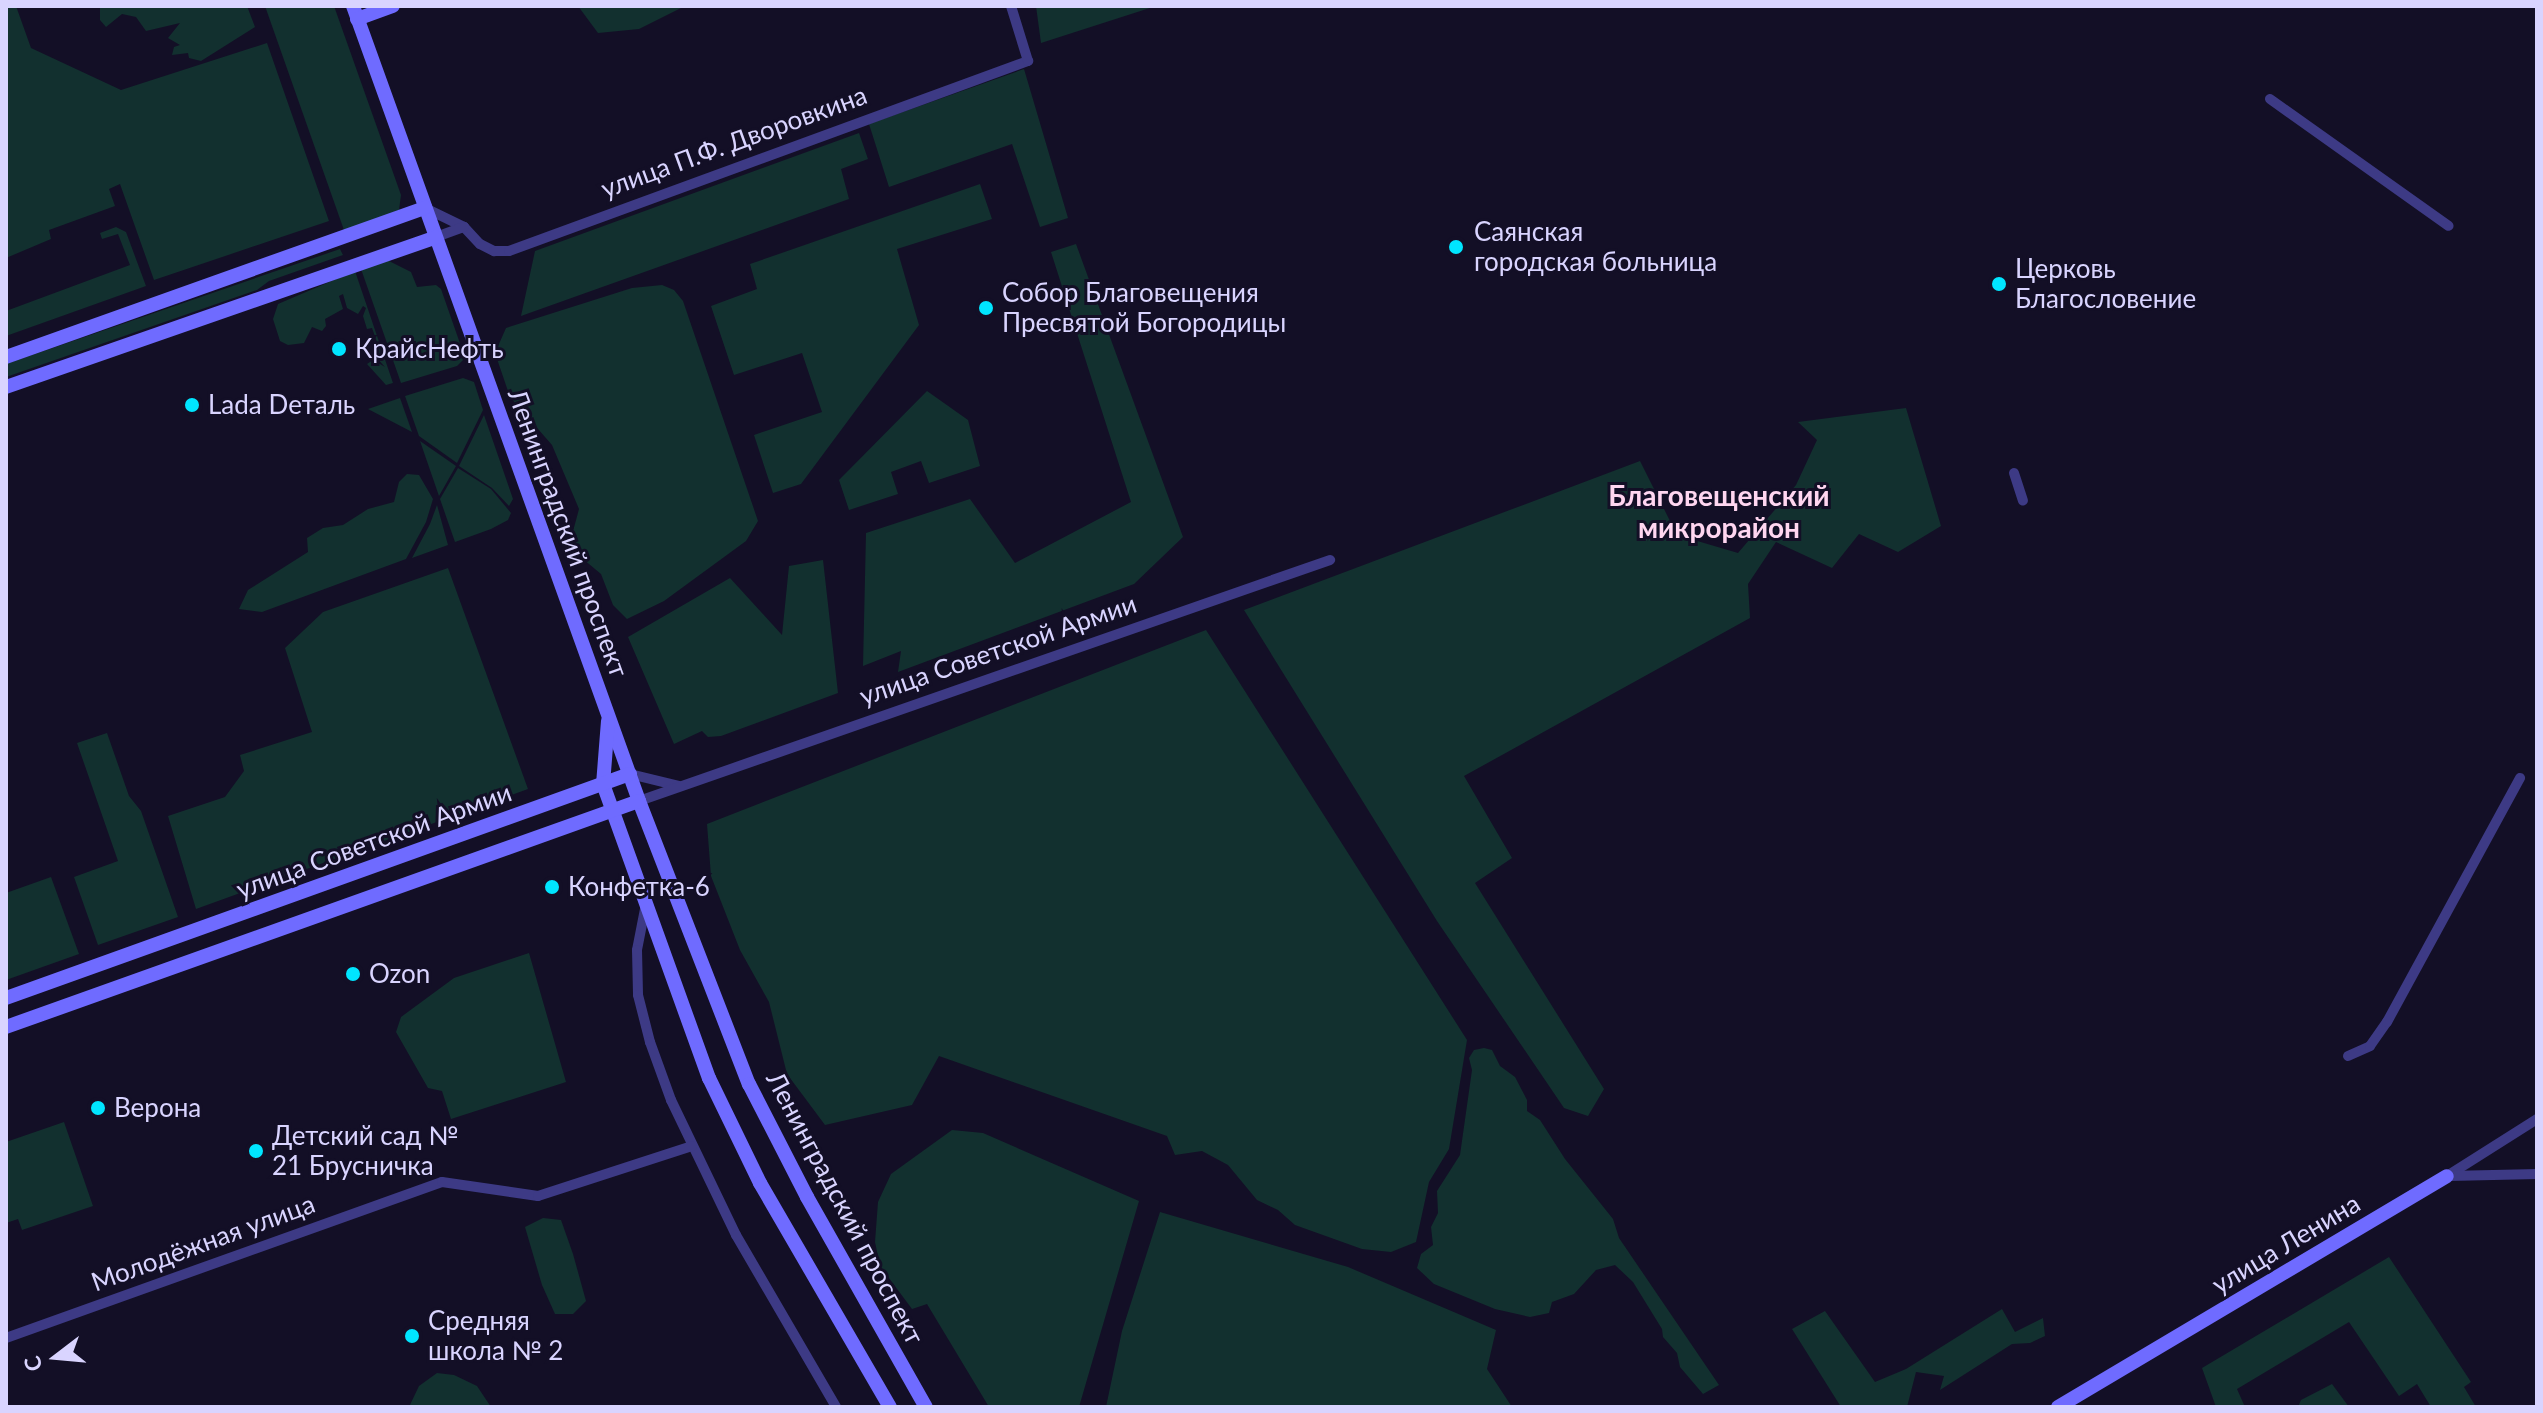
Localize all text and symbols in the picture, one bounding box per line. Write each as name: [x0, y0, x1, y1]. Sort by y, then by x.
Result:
street label: улица П.Ф. Дворовкина: [597, 79, 871, 205]
place label: Саянская городская больница: [1474, 216, 1717, 278]
marker: Саянская городская больница: [1445, 236, 1467, 258]
place label: Церковь Благословение: [2015, 253, 2196, 314]
marker: Церковь Благословение: [1990, 275, 2008, 293]
place label: Собор Благовещения Пресвятой Богородицы: [1002, 277, 1286, 338]
marker: Собор Благовещения Пресвятой Богородицы: [977, 299, 995, 317]
place label: КрайсНефть: [355, 333, 504, 365]
marker: КрайсНефть: [330, 340, 348, 358]
street label: Ленинградский проспект: [501, 385, 635, 681]
place label: Lada Dеталь: [208, 389, 355, 421]
marker: Lada Dеталь: [183, 396, 201, 414]
district label: Благовещенский микрорайон: [1608, 478, 1830, 544]
street label: улица Советской Армии: [856, 588, 1140, 712]
street label: улица Советской Армии: [232, 777, 516, 905]
place label: Конфетка-6: [568, 871, 710, 903]
marker: Конфетка-6: [543, 878, 561, 896]
place label: Ozon: [369, 958, 430, 990]
marker: Ozon: [344, 965, 362, 983]
street label: Ленинградский проспект: [760, 1066, 930, 1350]
place label: Верона: [114, 1092, 201, 1124]
marker: Верона: [89, 1099, 107, 1117]
place label: Детский сад № 21 Брусничка: [272, 1120, 458, 1182]
marker: Детский сад № 21 Брусничка: [247, 1142, 265, 1160]
street label: Молодёжная улица: [87, 1188, 319, 1298]
street label: улица Ленина: [2206, 1188, 2366, 1300]
place label: Средняя школа № 2: [428, 1305, 563, 1366]
north arrow: [16, 1317, 96, 1397]
marker: Средняя школа № 2: [403, 1327, 421, 1345]
text: С: [17, 1353, 47, 1374]

